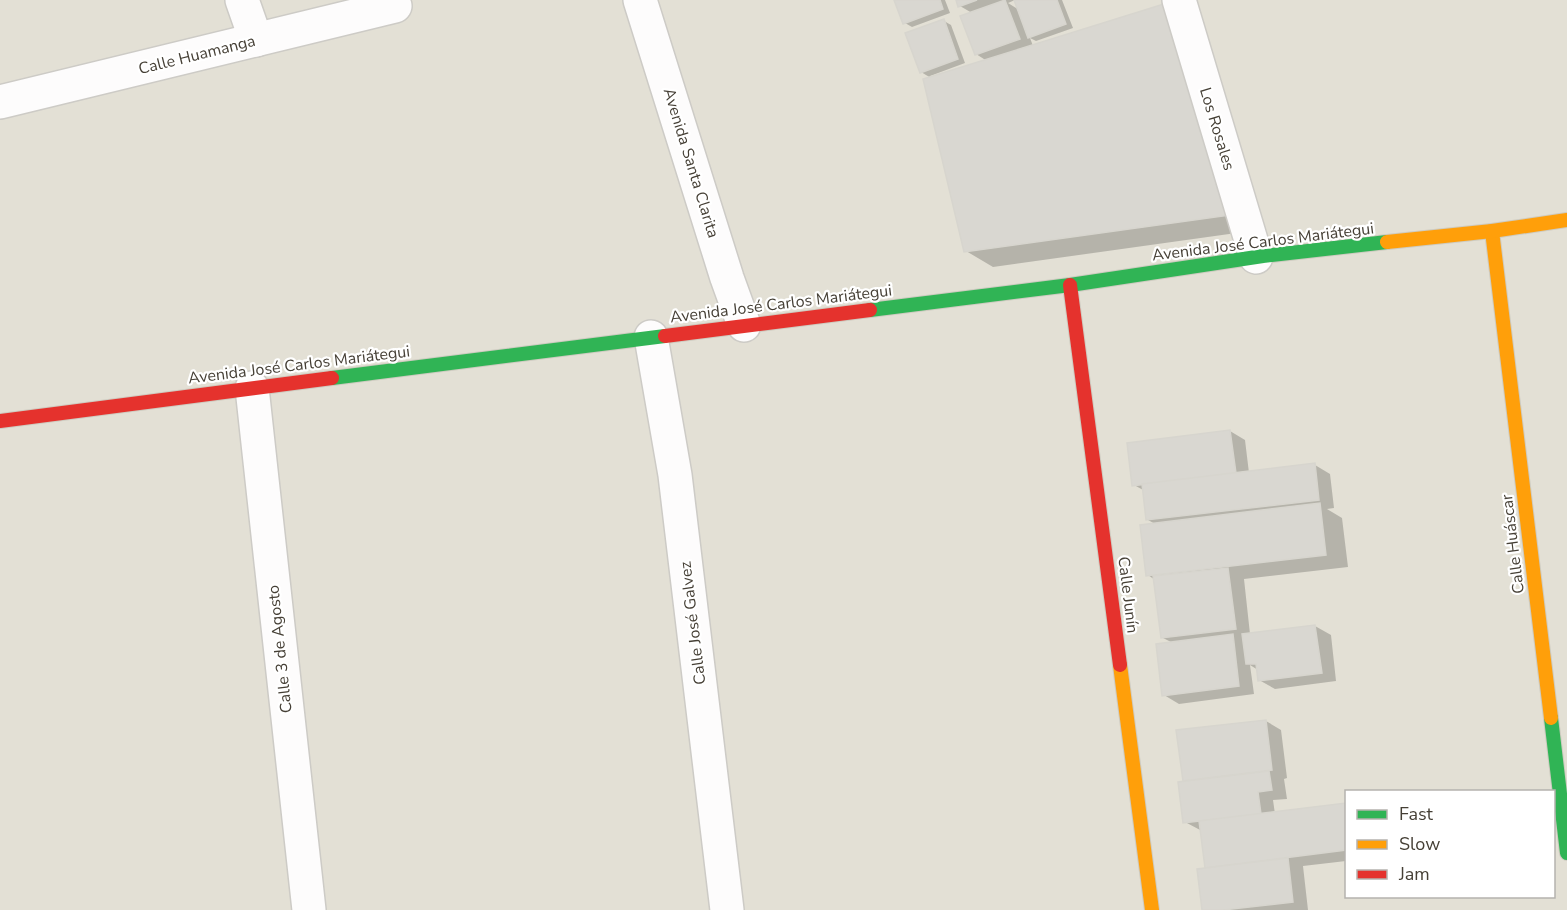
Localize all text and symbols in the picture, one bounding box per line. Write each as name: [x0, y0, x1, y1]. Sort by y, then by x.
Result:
street label: Calle Huamanga: [136, 30, 258, 80]
street label: Avenida Santa Clarita: [658, 85, 724, 241]
street label: Los Rosales: [1194, 85, 1240, 173]
street label: Avenida José Carlos Mariátegui: [1151, 217, 1375, 267]
street label: Avenida José Carlos Mariátegui: [669, 279, 893, 329]
street label: Avenida José Carlos Mariátegui: [187, 340, 411, 390]
street label: Calle Huáscar: [1496, 493, 1530, 595]
street label: Calle Junín: [1112, 555, 1144, 635]
street label: Calle José Galvez: [675, 560, 711, 686]
street label: Calle 3 de Agosto: [262, 584, 298, 714]
legend: [1345, 790, 1555, 898]
text: Fast: [1399, 802, 1434, 826]
text: Slow: [1399, 832, 1440, 856]
text: Jam: [1398, 862, 1430, 886]

